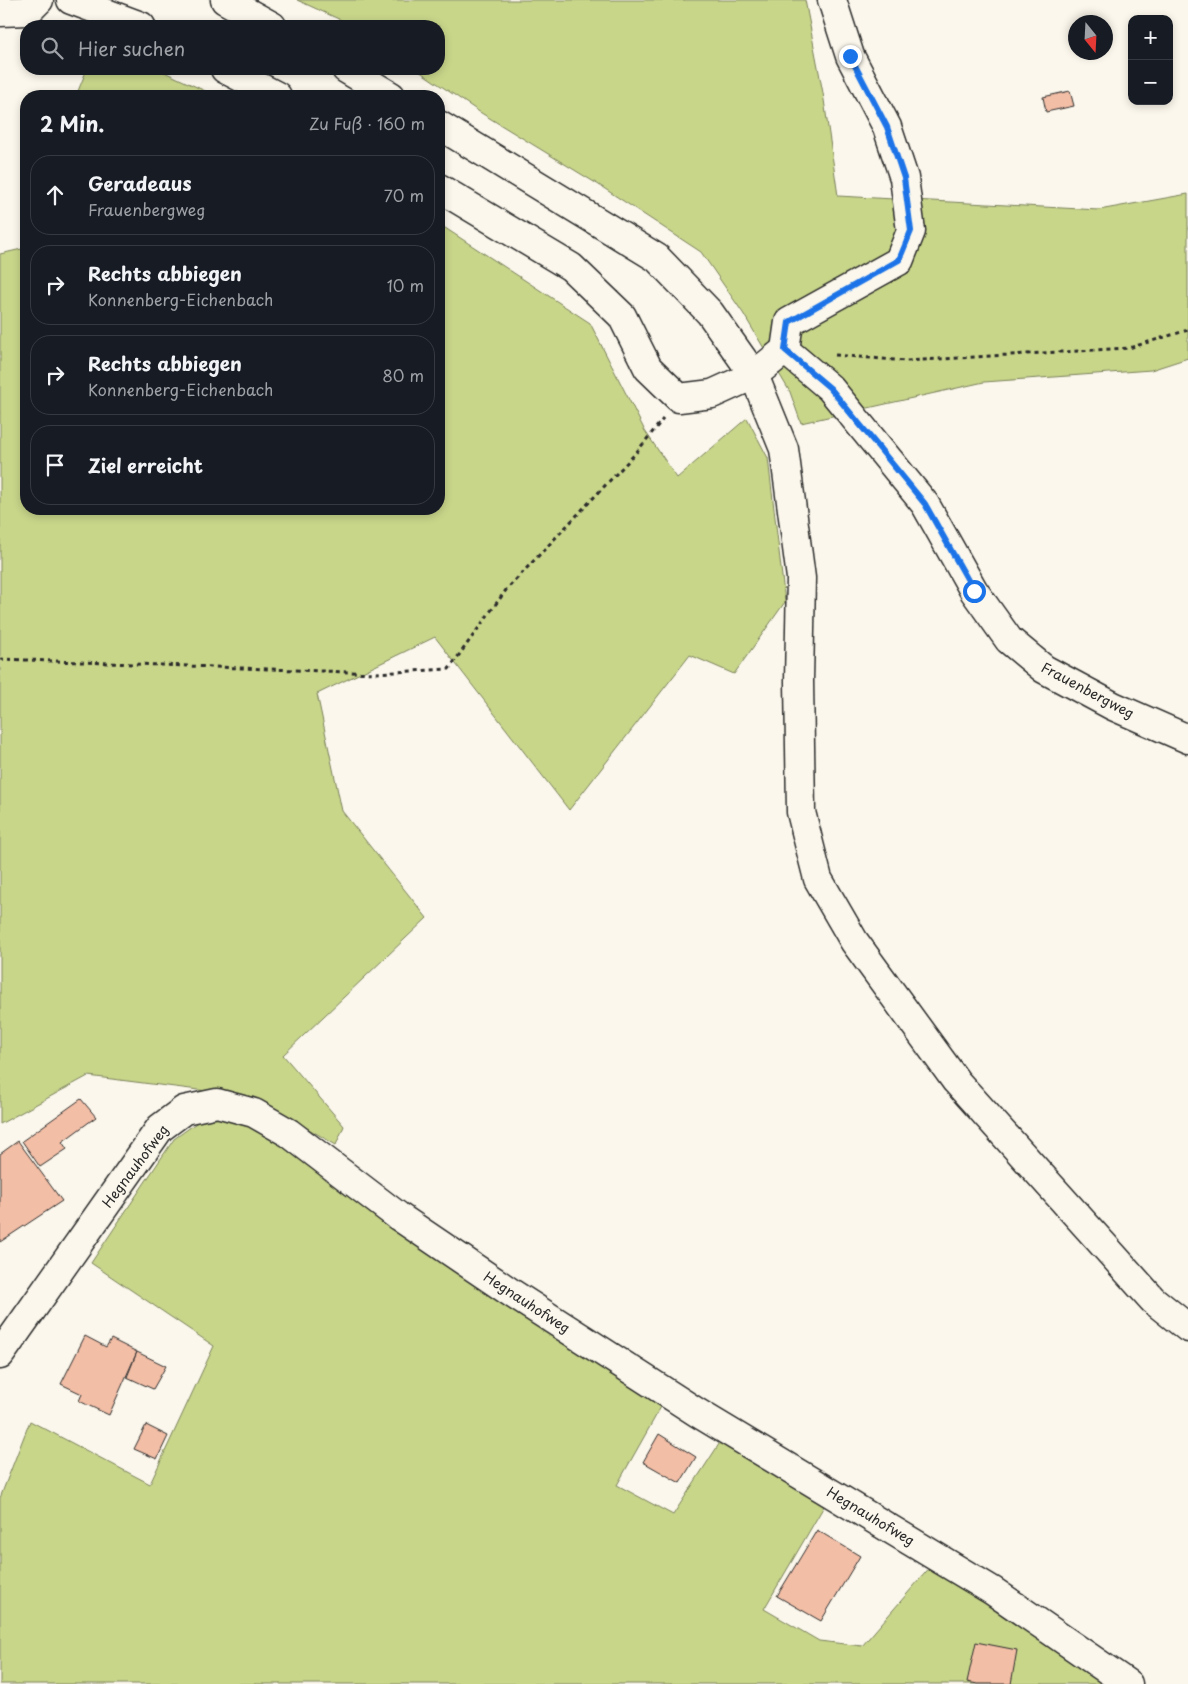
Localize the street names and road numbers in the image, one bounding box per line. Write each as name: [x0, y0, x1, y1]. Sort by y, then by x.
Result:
street label: Frauenbergweg: [1038, 657, 1138, 723]
street label: Hegnauhofweg: [97, 1120, 173, 1212]
street label: Hegnauhofweg: [480, 1266, 574, 1338]
street label: Hegnauhofweg: [823, 1481, 919, 1551]

